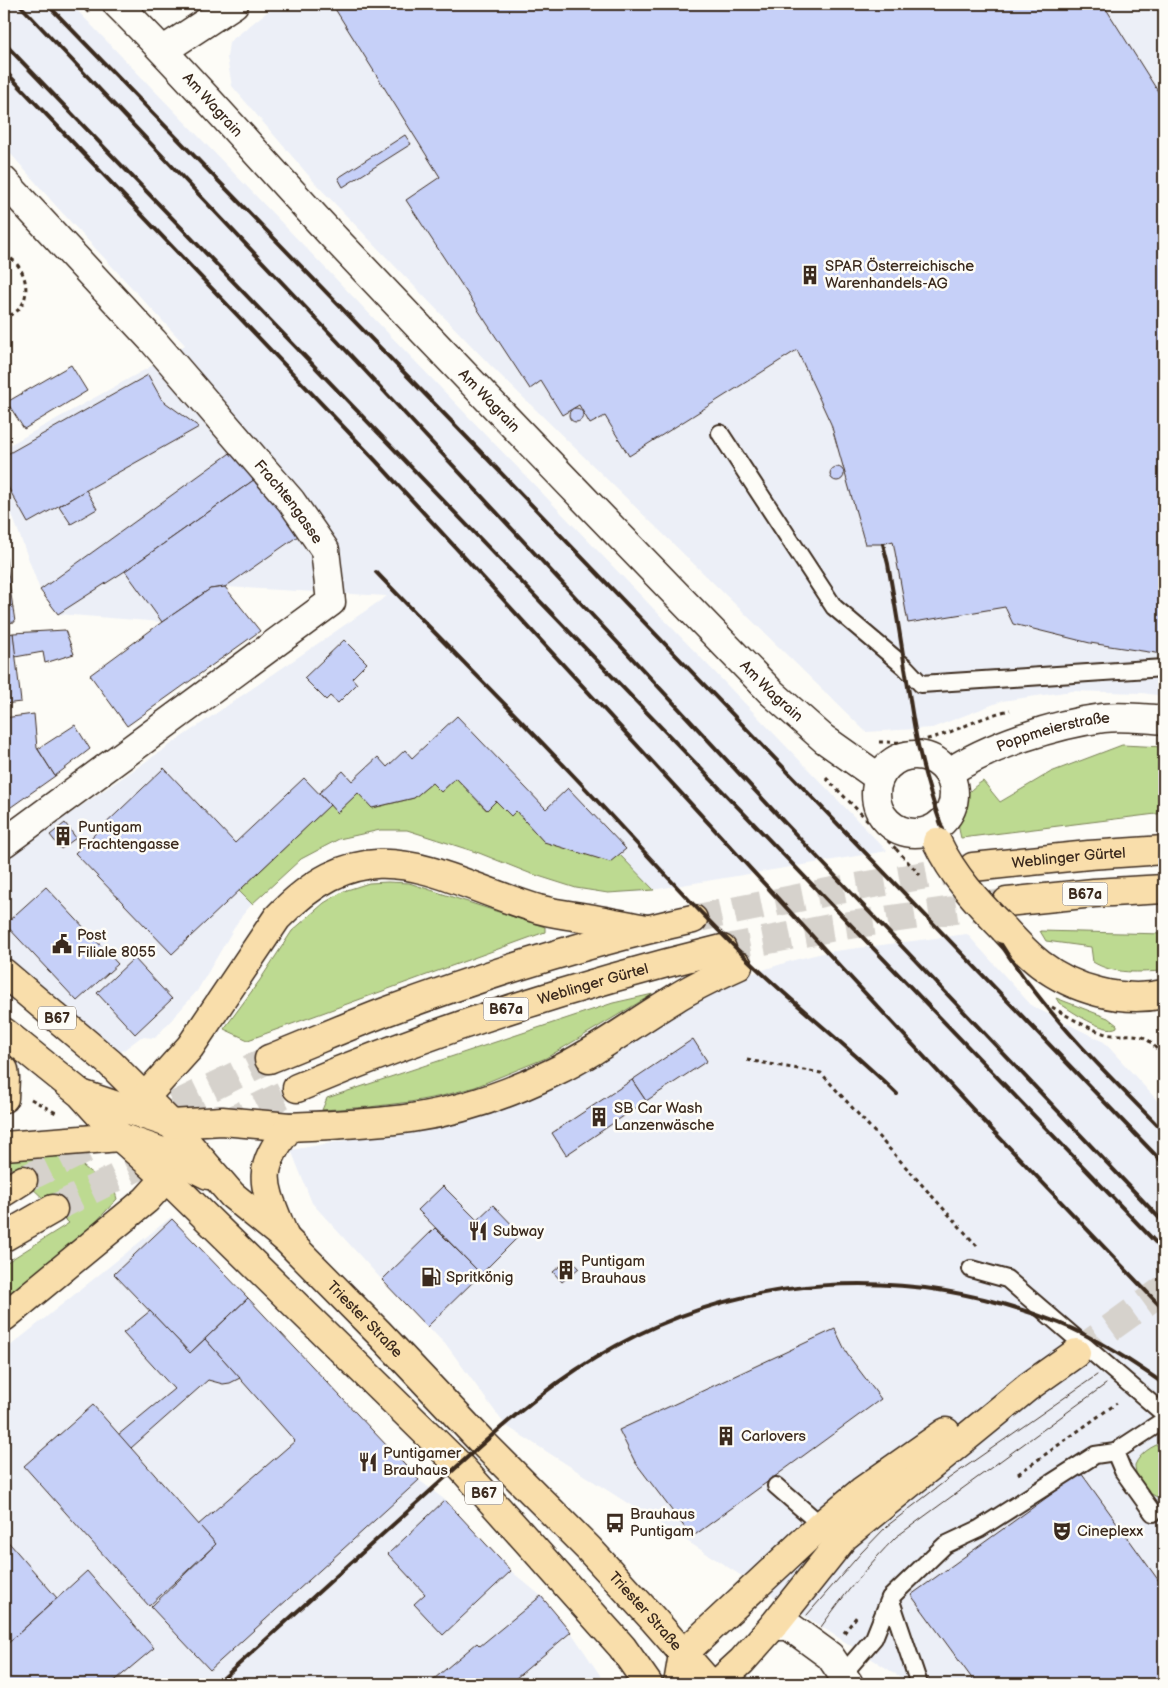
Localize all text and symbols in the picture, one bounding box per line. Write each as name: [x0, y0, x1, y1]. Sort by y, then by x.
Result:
street label: Am Wagrain: [179, 68, 247, 141]
place label: SPAR Österreichische Warenhandels-AG: [825, 257, 974, 293]
building icon: SPAR Österreichische Warenhandels-AG: [799, 264, 821, 286]
street label: Am Wagrain: [455, 365, 524, 436]
street label: Frachtengasse: [250, 456, 327, 547]
street label: Am Wagrain: [736, 656, 807, 726]
street label: Poppmeierstraße: [994, 708, 1111, 756]
place label: Puntigam Frachtengasse: [78, 818, 179, 854]
building icon: Puntigam Frachtengasse: [52, 825, 74, 847]
street label: Weblinger Gürtel: [1011, 843, 1126, 872]
road number: B67a: [1062, 882, 1108, 906]
place label: Post Filiale 8055: [77, 926, 156, 962]
public building icon: Post Filiale 8055: [51, 933, 73, 955]
street label: Weblinger Gürtel: [535, 959, 650, 1009]
road number: B67a: [484, 998, 528, 1021]
road number: B67: [38, 1006, 76, 1030]
place label: SB Car Wash Lanzenwäsche: [614, 1099, 714, 1135]
building icon: SB Car Wash Lanzenwäsche: [588, 1106, 610, 1128]
restaurant icon: Subway: [467, 1220, 489, 1242]
place label: Subway: [493, 1222, 544, 1241]
place label: Puntigam Brauhaus: [581, 1252, 646, 1288]
building icon: Puntigam Brauhaus: [555, 1259, 577, 1281]
fuel station icon: Spritkönig: [420, 1266, 442, 1288]
place label: Spritkönig: [446, 1268, 513, 1287]
street label: Triester Straße: [323, 1277, 407, 1362]
building icon: Carlovers: [715, 1425, 737, 1447]
place label: Carlovers: [741, 1427, 807, 1446]
place label: Puntigamer Brauhaus: [383, 1444, 462, 1480]
restaurant icon: Puntigamer Brauhaus: [357, 1451, 379, 1473]
road number: B67: [465, 1482, 503, 1505]
place label: Brauhaus Puntigam: [630, 1505, 695, 1541]
bus stop icon: Brauhaus Puntigam: [604, 1512, 626, 1534]
theatre icon: Cineplexx: [1051, 1520, 1073, 1542]
place label: Cineplexx: [1077, 1522, 1143, 1541]
street label: Triester Straße: [605, 1567, 686, 1655]

